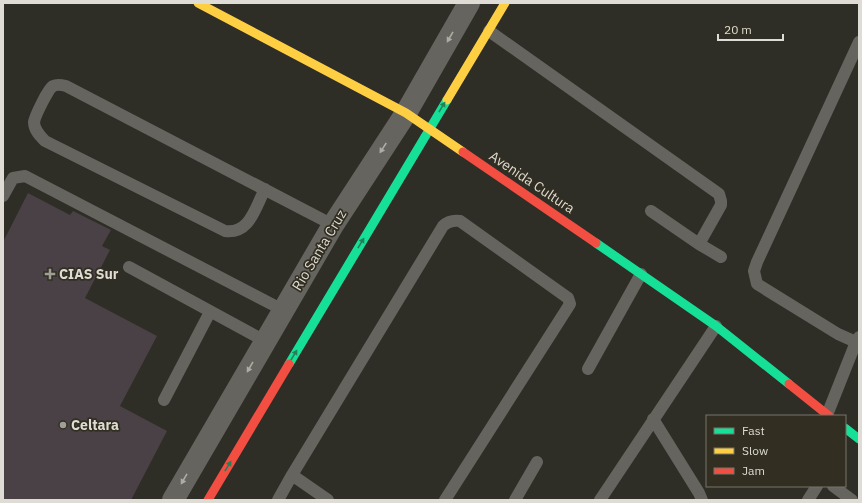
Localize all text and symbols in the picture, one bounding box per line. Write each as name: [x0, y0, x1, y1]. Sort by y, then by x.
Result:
scale bar: [718, 16, 783, 42]
text: 20 m: [724, 22, 752, 37]
one-way arrow: [446, 31, 453, 43]
one-way arrow: [439, 101, 446, 113]
one-way arrow: [379, 143, 387, 153]
street label: Avenida Cultura: [486, 147, 579, 218]
street label: Rio Santa Cruz: [288, 206, 350, 294]
one-way arrow: [358, 237, 365, 249]
place label: CIAS Sur: [59, 265, 119, 283]
marker: CIAS Sur: [44, 268, 56, 280]
one-way arrow: [291, 349, 298, 361]
one-way arrow: [246, 361, 253, 373]
legend: [706, 415, 846, 487]
place label: Celtara: [71, 416, 119, 434]
marker: Celtara: [58, 420, 68, 430]
text: Fast: [742, 423, 765, 438]
text: Slow: [742, 443, 768, 458]
one-way arrow: [224, 460, 231, 472]
text: Jam: [742, 463, 765, 478]
one-way arrow: [181, 473, 188, 485]

